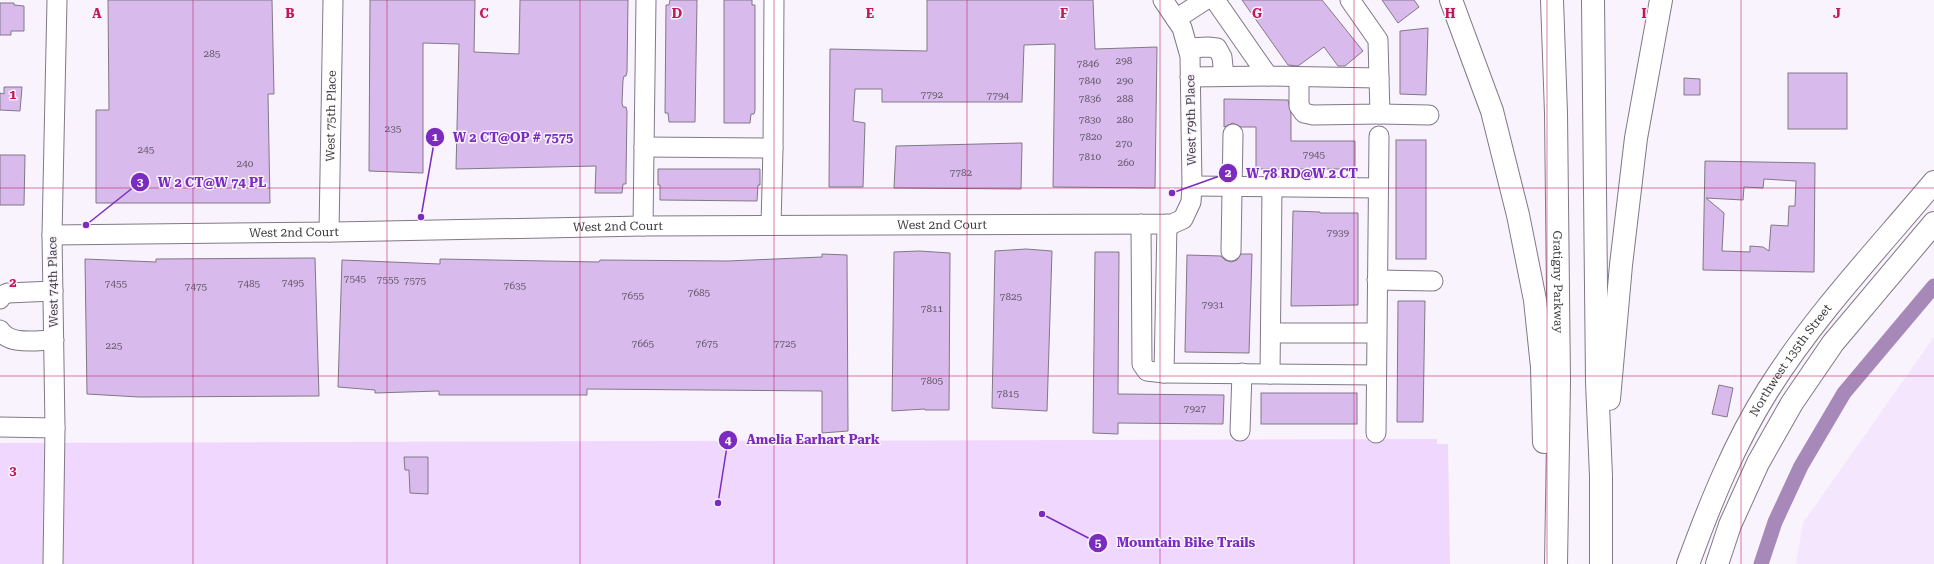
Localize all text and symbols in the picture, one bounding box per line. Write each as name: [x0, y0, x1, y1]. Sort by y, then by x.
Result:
text: A: [92, 6, 102, 21]
text: B: [285, 6, 295, 21]
text: C: [479, 6, 489, 21]
text: D: [672, 6, 682, 21]
text: E: [866, 6, 874, 21]
text: F: [1060, 6, 1068, 21]
text: G: [1252, 6, 1262, 21]
text: H: [1445, 6, 1456, 21]
text: I: [1641, 6, 1647, 21]
text: J: [1833, 6, 1841, 21]
house number: 285: [204, 48, 221, 59]
house number: 298: [1116, 55, 1133, 66]
house number: 7846: [1077, 58, 1100, 69]
street label: West 75th Place: [323, 70, 339, 162]
street label: West 79th Place: [1183, 74, 1199, 166]
house number: 7840: [1079, 75, 1102, 86]
house number: 290: [1117, 75, 1134, 86]
text: 1: [9, 87, 17, 102]
house number: 7792: [921, 89, 944, 100]
house number: 7794: [987, 90, 1010, 101]
house number: 7836: [1079, 93, 1102, 104]
house number: 288: [1117, 93, 1134, 104]
house number: 7830: [1079, 114, 1102, 125]
house number: 280: [1117, 114, 1134, 125]
house number: 235: [385, 123, 402, 134]
callout: W 2 CT@OP # 7575: [425, 125, 581, 150]
text: 1: [432, 130, 439, 144]
text: W 2 CT@OP # 7575: [453, 130, 573, 145]
house number: 7820: [1080, 131, 1103, 142]
house number: 270: [1116, 138, 1133, 149]
house number: 245: [138, 144, 155, 155]
house number: 7945: [1303, 149, 1326, 160]
house number: 7810: [1079, 151, 1102, 162]
house number: 260: [1118, 157, 1135, 168]
house number: 240: [237, 158, 254, 169]
callout: W 78 RD@W 2 CT: [1218, 161, 1366, 186]
text: 2: [1225, 166, 1232, 180]
text: W 78 RD@W 2 CT: [1246, 166, 1359, 181]
house number: 7782: [950, 167, 973, 178]
callout: W 2 CT@W 74 PL: [130, 170, 274, 195]
text: 3: [137, 175, 144, 189]
text: W 2 CT@W 74 PL: [158, 175, 266, 190]
street label: West 2nd Court: [897, 218, 987, 232]
street label: West 2nd Court: [573, 219, 663, 234]
street label: West 2nd Court: [249, 225, 340, 240]
house number: 7939: [1327, 227, 1350, 238]
street label: Gratigny Parkway: [1550, 230, 1565, 334]
street label: West 74th Place: [45, 236, 61, 328]
house number: 7545: [344, 273, 367, 284]
house number: 7555: [377, 274, 400, 285]
text: 2: [9, 275, 17, 290]
house number: 7575: [404, 275, 427, 286]
house number: 7495: [282, 277, 305, 288]
house number: 7455: [105, 278, 128, 289]
house number: 7485: [238, 278, 261, 289]
house number: 7635: [504, 280, 527, 291]
house number: 7475: [185, 281, 208, 292]
house number: 7685: [688, 287, 711, 298]
house number: 7655: [622, 290, 645, 301]
house number: 7825: [1000, 291, 1023, 302]
house number: 7931: [1202, 299, 1225, 310]
street label: Northwest 135th Street: [1747, 301, 1835, 419]
house number: 7811: [921, 303, 944, 314]
house number: 7665: [632, 338, 655, 349]
house number: 7675: [696, 338, 719, 349]
house number: 7725: [774, 338, 797, 349]
house number: 225: [106, 340, 123, 351]
house number: 7805: [921, 375, 944, 386]
house number: 7815: [997, 388, 1020, 399]
house number: 7927: [1184, 403, 1207, 414]
callout: Amelia Earhart Park: [718, 427, 887, 452]
text: Amelia Earhart Park: [746, 432, 880, 447]
text: 4: [725, 433, 732, 447]
text: 3: [9, 463, 17, 478]
callout: Mountain Bike Trails: [1088, 530, 1263, 555]
text: Mountain Bike Trails: [1117, 535, 1256, 550]
text: 5: [1095, 536, 1102, 550]

